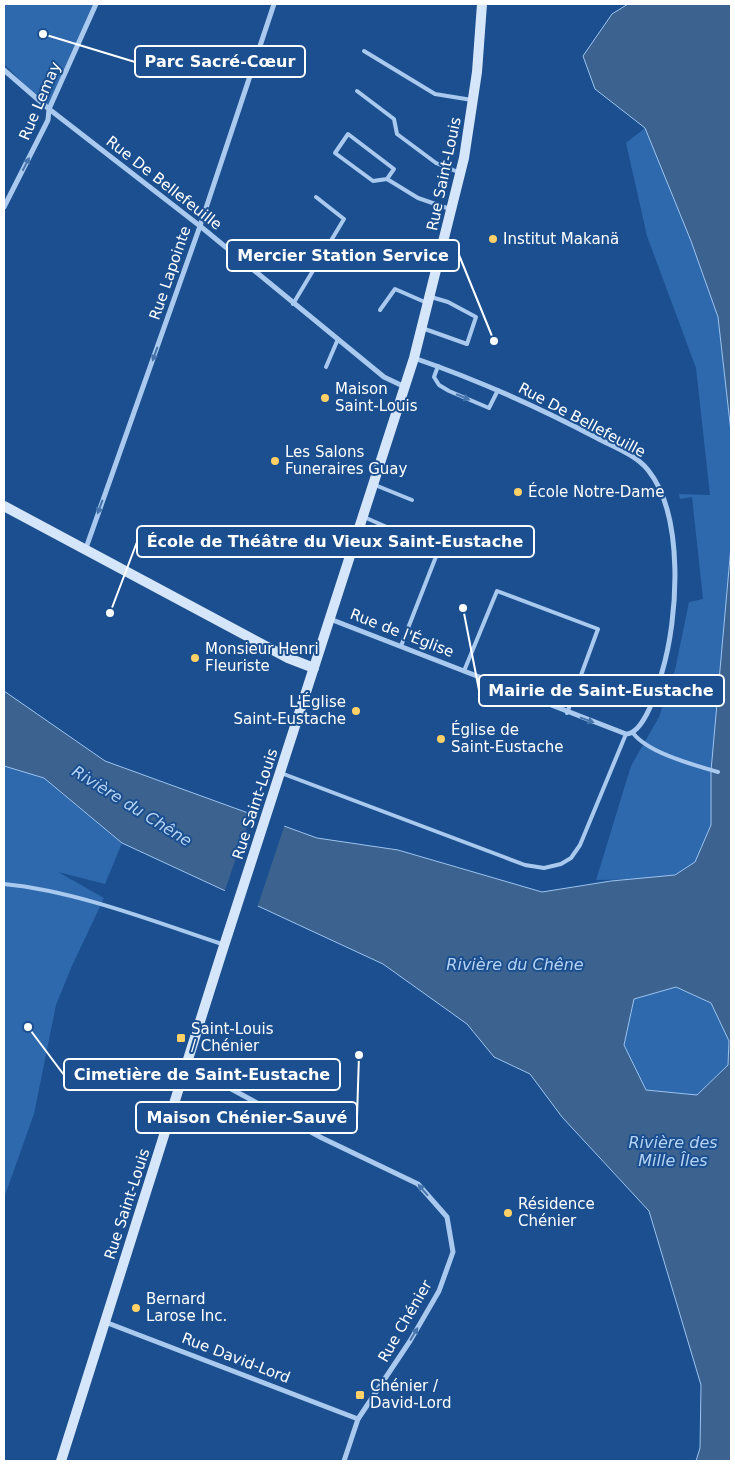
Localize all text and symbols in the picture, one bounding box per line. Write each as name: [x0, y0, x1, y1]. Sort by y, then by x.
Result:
callout: Parc Sacré-Cœur: [135, 46, 305, 77]
text: Parc Sacré-Cœur: [145, 52, 295, 71]
street label: Rue Lemay: [15, 59, 65, 143]
street label: Rue Saint-Louis: [423, 115, 465, 232]
street label: Rue De Bellefeuille: [103, 132, 225, 234]
one-way arrow: [22, 156, 30, 171]
street label: Rue Lapointe: [145, 224, 195, 322]
place label: Institut Makanä: [503, 230, 619, 248]
marker: Institut Makanä: [487, 233, 499, 245]
callout: Mercier Station Service: [227, 240, 459, 271]
text: Mercier Station Service: [237, 246, 449, 265]
one-way arrow: [150, 347, 158, 362]
street label: Rue De Bellefeuille: [515, 379, 649, 461]
place label: Maison Saint-Louis: [335, 380, 418, 415]
marker: Maison Saint-Louis: [319, 392, 331, 404]
one-way arrow: [456, 394, 470, 402]
place label: Les Salons Funeraires Guay: [285, 443, 408, 478]
marker: Les Salons Funeraires Guay: [269, 455, 281, 467]
place label: École Notre-Dame: [528, 482, 664, 501]
marker: École Notre-Dame: [512, 486, 524, 498]
one-way arrow: [96, 500, 103, 515]
callout: École de Théâtre du Vieux Saint-Eustache: [137, 526, 534, 557]
text: École de Théâtre du Vieux Saint-Eustache: [147, 532, 524, 551]
street label: Rue de l'Église: [348, 604, 457, 661]
place label: Monsieur Henri Fleuriste: [205, 640, 319, 675]
marker: Monsieur Henri Fleuriste: [189, 652, 201, 664]
callout: Mairie de Saint-Eustache: [479, 675, 724, 706]
text: Mairie de Saint-Eustache: [488, 681, 714, 700]
place label: L'Église Saint-Eustache: [233, 692, 346, 728]
marker: L'Église Saint-Eustache: [350, 705, 362, 717]
one-way arrow: [580, 716, 595, 724]
place label: Église de Saint-Eustache: [451, 720, 564, 756]
marker: Église de Saint-Eustache: [435, 733, 447, 745]
street label: Rue Saint-Louis: [229, 746, 281, 862]
water label: Rivière du Chêne: [69, 762, 195, 851]
water label: Rivière du Chêne: [446, 955, 584, 974]
place label: Saint-Louis / Chénier: [191, 1020, 274, 1055]
marker: Saint-Louis / Chénier: [175, 1032, 187, 1044]
callout: Cimetière de Saint-Eustache: [64, 1059, 340, 1090]
text: Cimetière de Saint-Eustache: [74, 1065, 330, 1084]
callout: Maison Chénier-Sauvé: [136, 1102, 357, 1133]
text: Maison Chénier-Sauvé: [147, 1108, 348, 1127]
water label: Rivière des Mille Îles: [628, 1133, 718, 1170]
street label: Rue Saint-Louis: [101, 1146, 153, 1262]
one-way arrow: [418, 1184, 429, 1197]
place label: Résidence Chénier: [518, 1195, 595, 1230]
marker: Résidence Chénier: [502, 1207, 514, 1219]
street label: Rue Chénier: [374, 1276, 436, 1365]
place label: Bernard Larose Inc.: [146, 1290, 227, 1325]
marker: Bernard Larose Inc.: [130, 1302, 142, 1314]
one-way arrow: [409, 1328, 418, 1341]
street label: Rue David-Lord: [179, 1329, 293, 1387]
place label: Chénier / David-Lord: [370, 1377, 451, 1412]
marker: Chénier / David-Lord: [354, 1389, 366, 1401]

